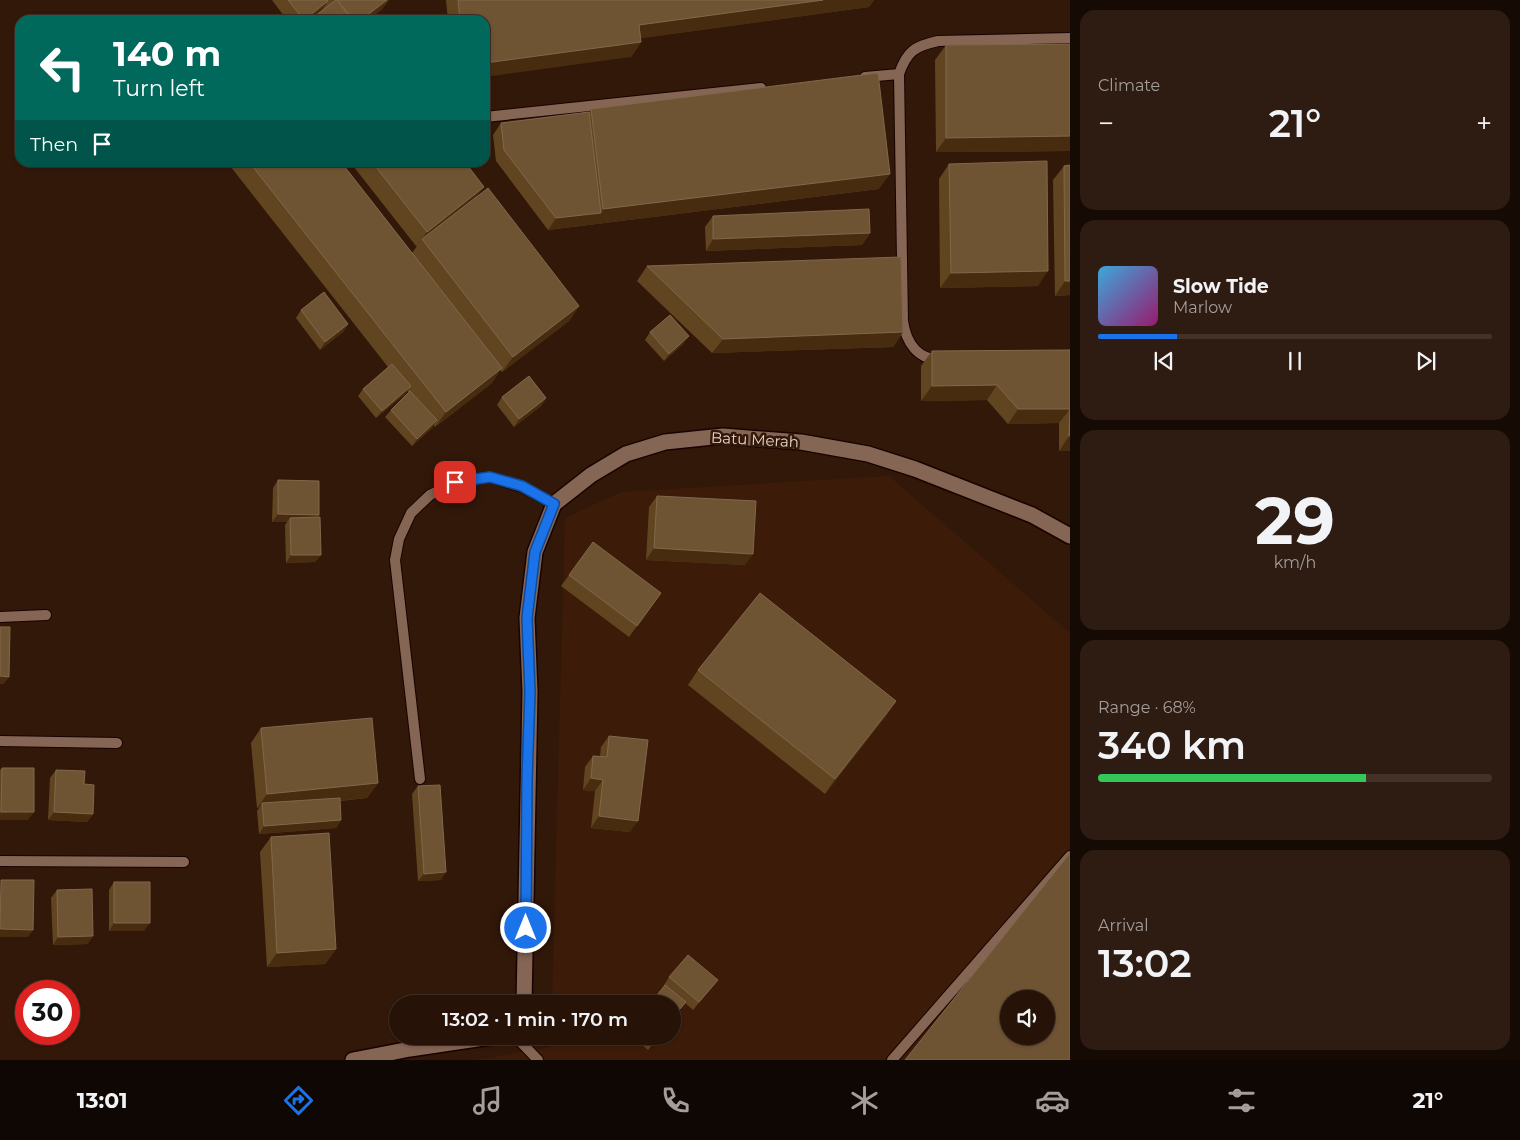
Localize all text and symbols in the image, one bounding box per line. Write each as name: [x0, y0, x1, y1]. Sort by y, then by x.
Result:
text: 140 m: [113, 32, 221, 75]
icon: left: [30, 35, 95, 100]
text: Turn left: [113, 75, 205, 102]
text: Climate: [1098, 76, 1160, 95]
text: 21°: [1269, 100, 1321, 147]
text: −: [1098, 106, 1114, 140]
text: +: [1476, 106, 1492, 140]
icon: arrive: [88, 130, 116, 158]
text: Then: [30, 133, 78, 156]
text: Slow Tide: [1173, 275, 1269, 298]
text: Marlow: [1173, 298, 1232, 317]
icon: previous: [1150, 347, 1178, 375]
icon: pause: [1281, 347, 1309, 375]
icon: next: [1412, 347, 1440, 375]
street label: Batu Merah: [711, 428, 799, 451]
pin: [434, 461, 476, 503]
icon: arrive: [441, 468, 469, 496]
text: 29: [1255, 481, 1335, 560]
text: km/h: [1274, 553, 1316, 572]
text: Range · 68%: [1098, 698, 1196, 717]
text: 340 km: [1098, 722, 1246, 769]
position arrow: [499, 901, 551, 953]
text: Arrival: [1098, 916, 1148, 935]
text: 13:02: [1098, 940, 1192, 987]
speed limit sign: 30: [15, 980, 80, 1045]
map controls: [1000, 990, 1055, 1045]
button: sound: [1000, 990, 1055, 1045]
text: 13:02 · 1 min · 170 m: [442, 1008, 628, 1031]
icon: directions: [281, 1083, 316, 1118]
icon: music: [470, 1083, 505, 1118]
icon: phone: [658, 1083, 693, 1118]
icon: climate: [847, 1083, 882, 1118]
icon: car: [1035, 1083, 1070, 1118]
icon: filters: [1224, 1083, 1259, 1118]
text: 13:01: [77, 1087, 128, 1114]
text: 21°: [1412, 1087, 1443, 1114]

